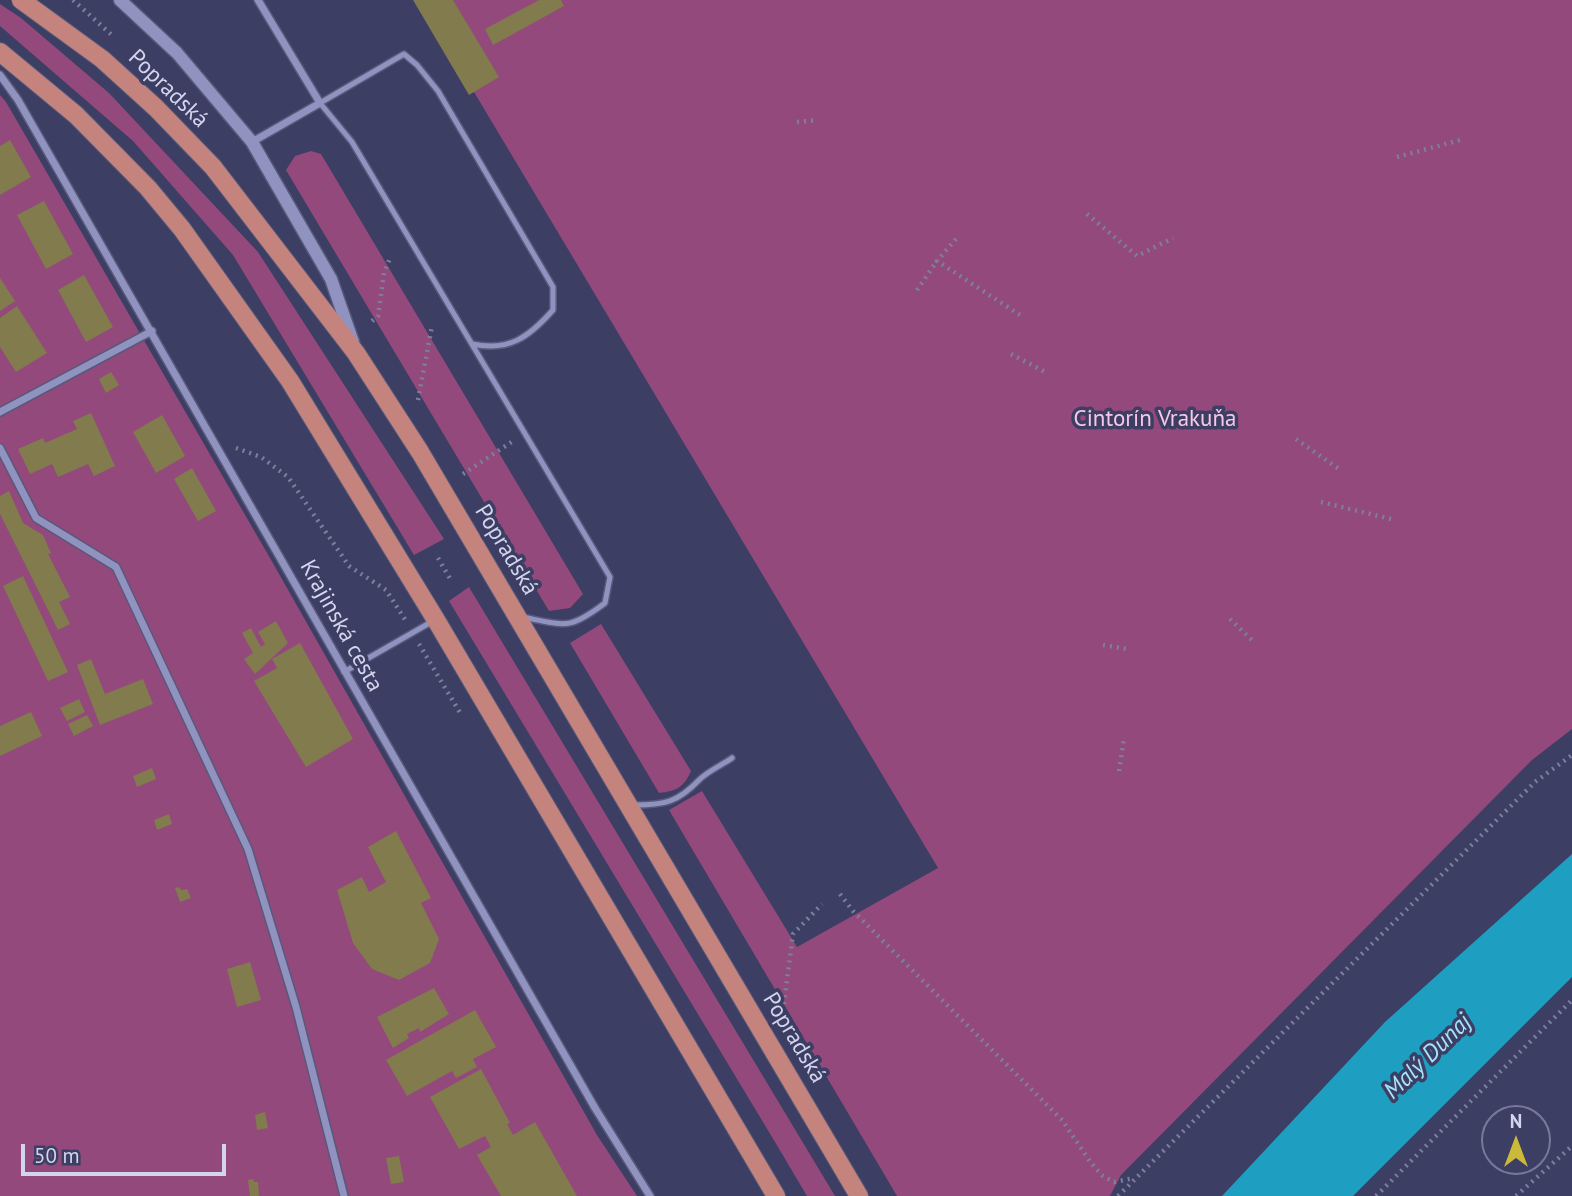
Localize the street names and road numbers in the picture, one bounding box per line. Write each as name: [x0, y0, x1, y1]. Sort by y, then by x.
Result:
street label: Popradská: [122, 44, 214, 134]
street label: Popradská: [468, 500, 544, 600]
street label: Krajinská cesta: [293, 555, 389, 697]
street label: Popradská: [756, 988, 832, 1088]

